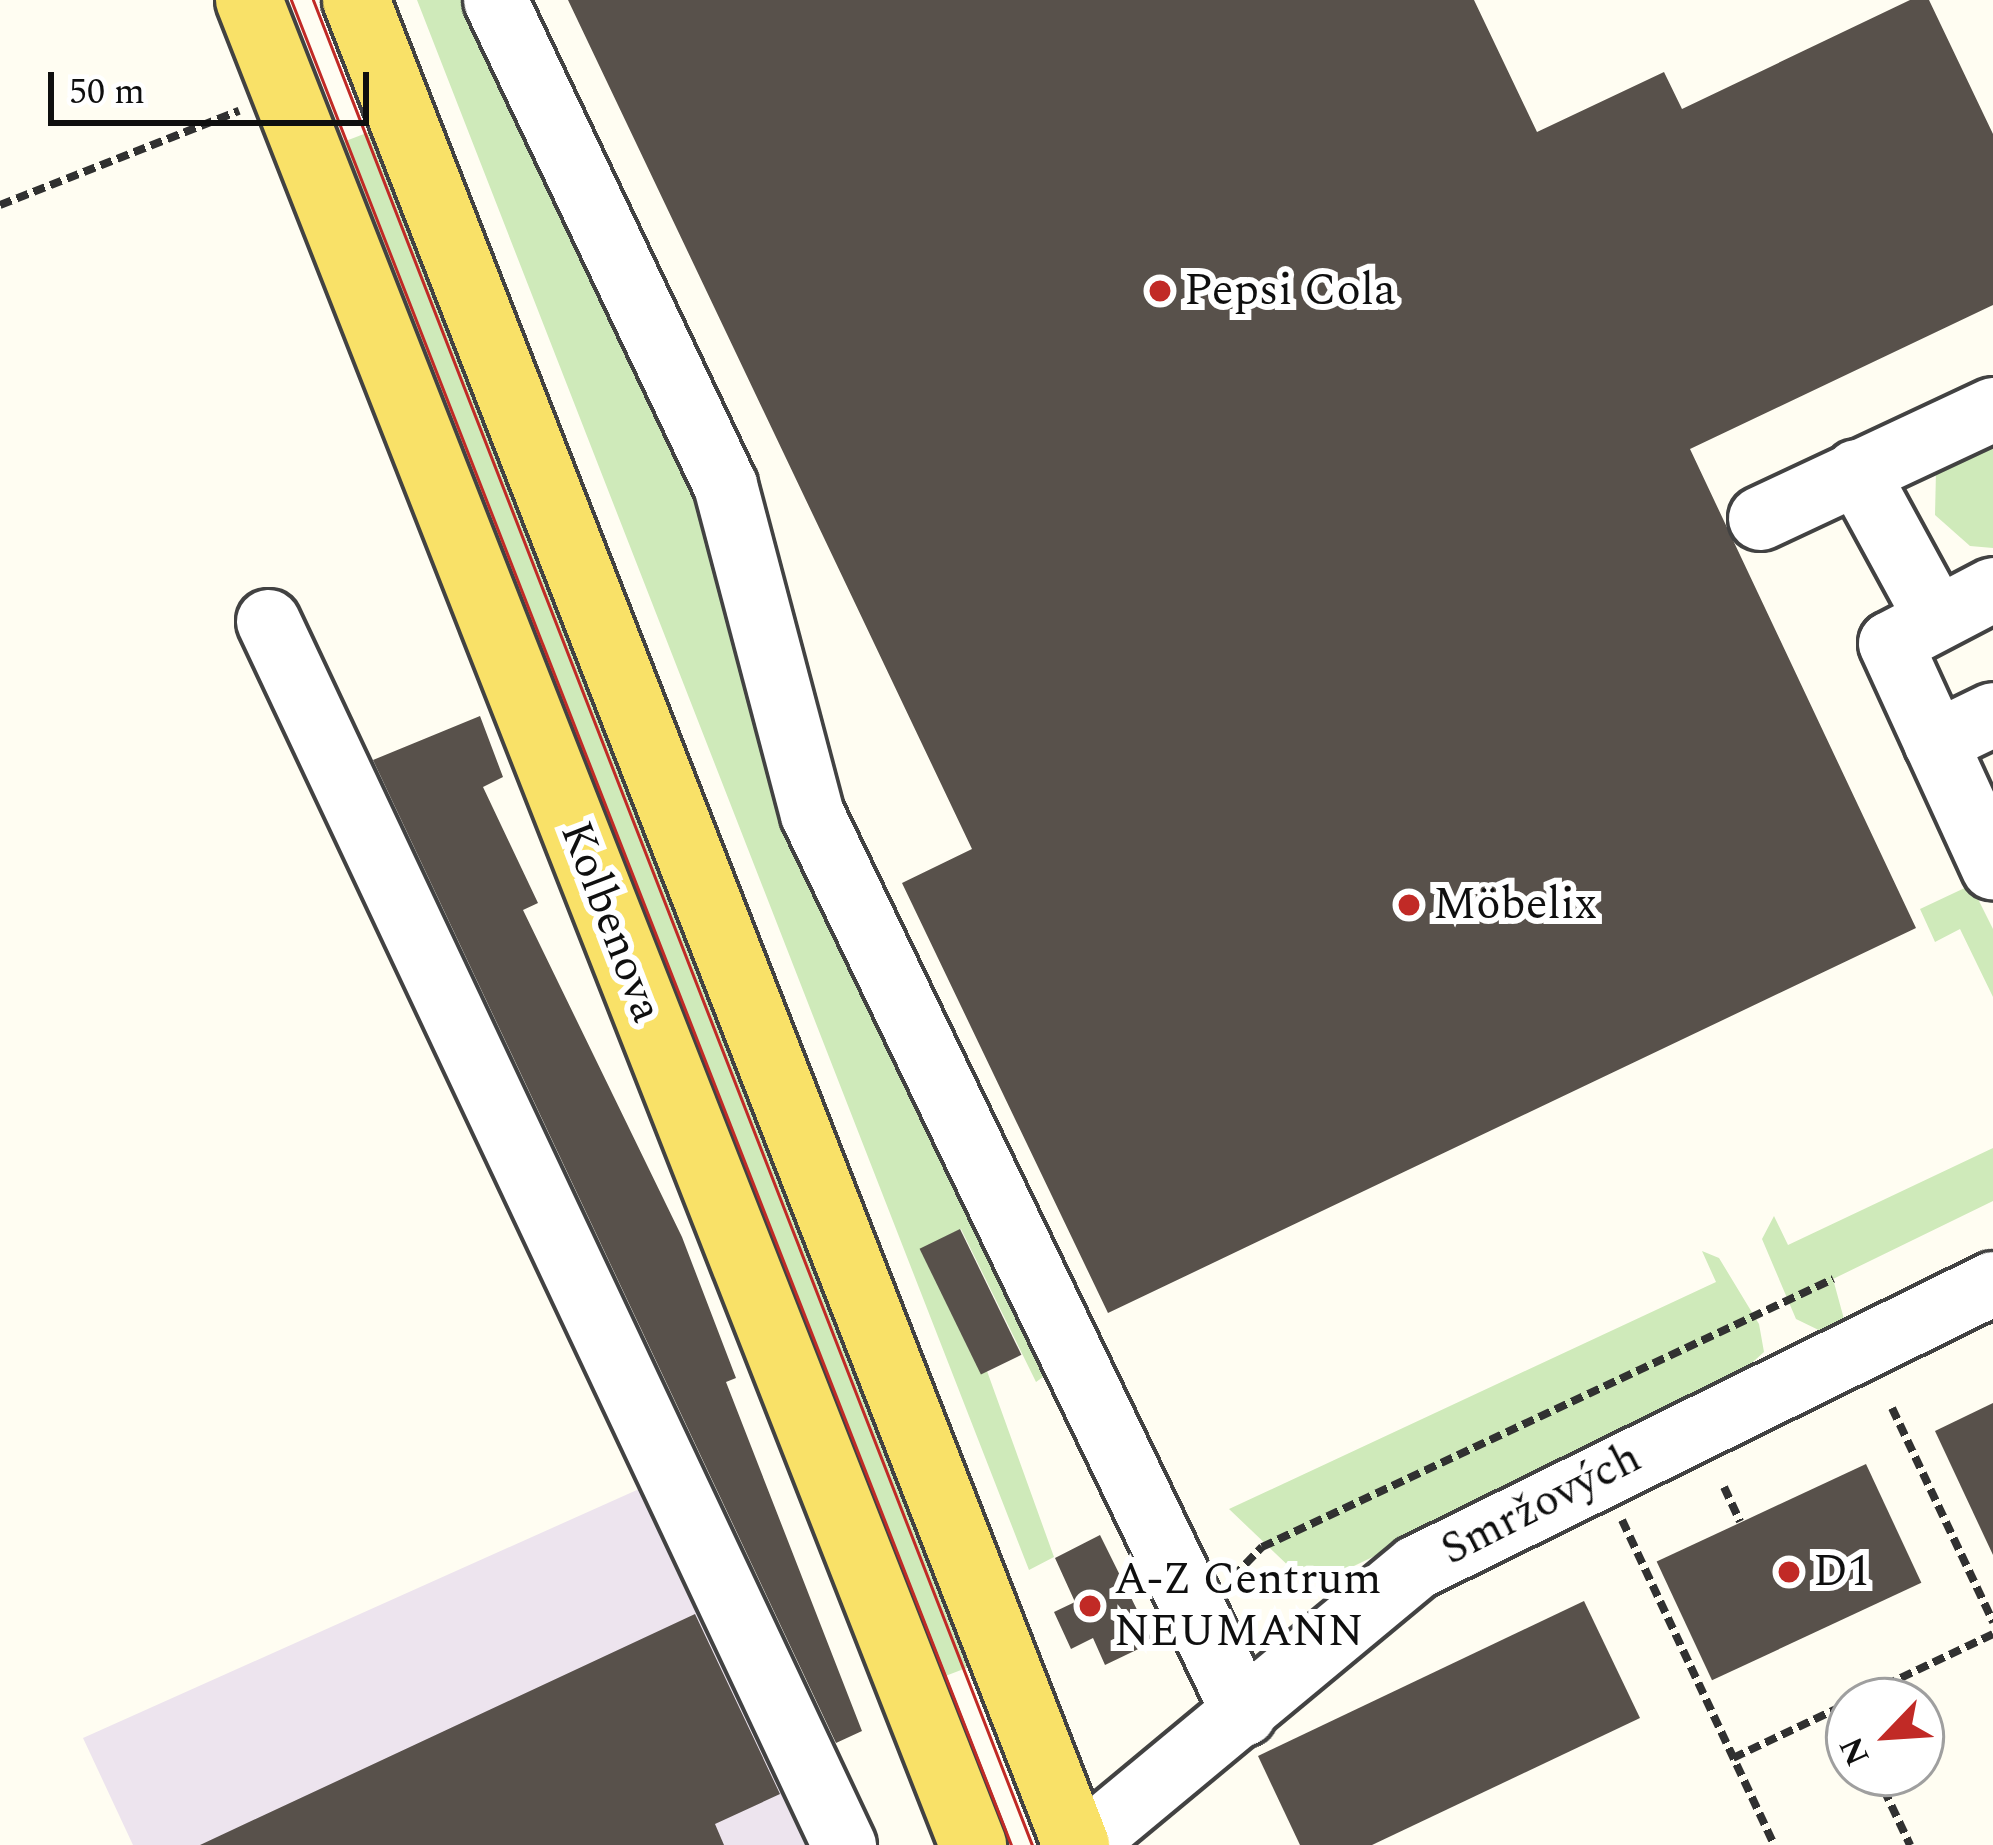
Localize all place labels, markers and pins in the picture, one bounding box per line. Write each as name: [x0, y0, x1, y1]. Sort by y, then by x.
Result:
place label: Pepsi Cola: [1184, 264, 1396, 318]
marker: Pepsi Cola: [1147, 278, 1173, 304]
place label: Möbelix: [1433, 878, 1597, 932]
marker: Möbelix: [1396, 892, 1422, 918]
place label: D1: [1813, 1545, 1870, 1599]
place label: A-Z Centrum NEUMANN: [1114, 1553, 1382, 1659]
marker: D1: [1776, 1559, 1802, 1585]
marker: A-Z Centrum NEUMANN: [1077, 1593, 1103, 1619]

